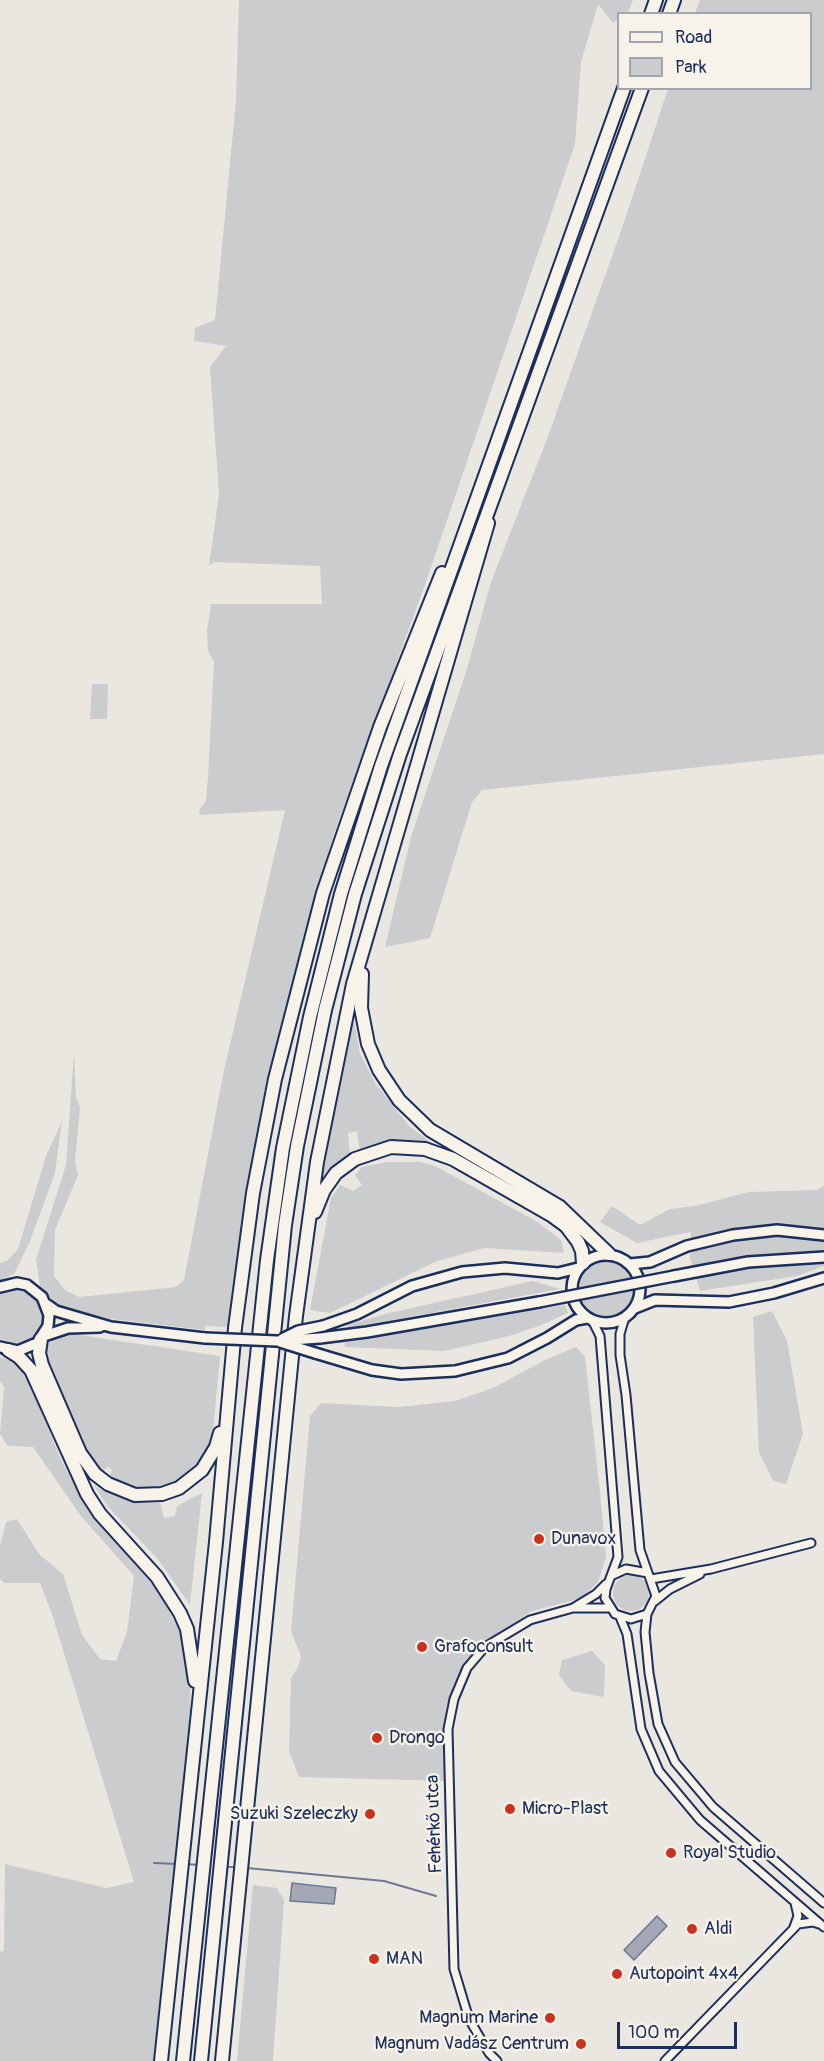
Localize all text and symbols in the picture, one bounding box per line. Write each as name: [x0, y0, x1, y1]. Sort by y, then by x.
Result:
legend: [617, 12, 812, 90]
text: Road: [675, 26, 712, 49]
text: Park: [675, 56, 707, 79]
place label: Dunavox: [551, 1528, 616, 1550]
marker: Dunavox: [532, 1532, 546, 1546]
place label: Grafoconsult: [434, 1636, 533, 1658]
marker: Grafoconsult: [415, 1640, 429, 1654]
place label: Drongo: [389, 1727, 445, 1749]
marker: Drongo: [370, 1731, 384, 1745]
street label: Fehérkő utca: [422, 1774, 448, 1874]
place label: Micro-Plast: [522, 1798, 608, 1820]
marker: Micro-Plast: [503, 1802, 517, 1816]
place label: Suzuki Szeleczky: [230, 1803, 358, 1825]
marker: Suzuki Szeleczky: [363, 1807, 377, 1821]
place label: Royal Studio: [683, 1842, 776, 1864]
marker: Royal Studio: [664, 1846, 678, 1860]
place label: Aldi: [704, 1918, 732, 1940]
marker: Aldi: [685, 1922, 699, 1936]
place label: MAN: [386, 1948, 423, 1970]
marker: MAN: [367, 1952, 381, 1966]
place label: Autopoint 4x4: [629, 1963, 738, 1985]
marker: Autopoint 4x4: [610, 1967, 624, 1981]
place label: Magnum Marine: [419, 2007, 538, 2029]
scale bar: [620, 2010, 740, 2048]
marker: Magnum Marine: [543, 2011, 557, 2025]
text: 100 m: [628, 2021, 680, 2044]
place label: Magnum Vadász Centrum: [375, 2033, 569, 2055]
marker: Magnum Vadász Centrum: [574, 2037, 588, 2051]

